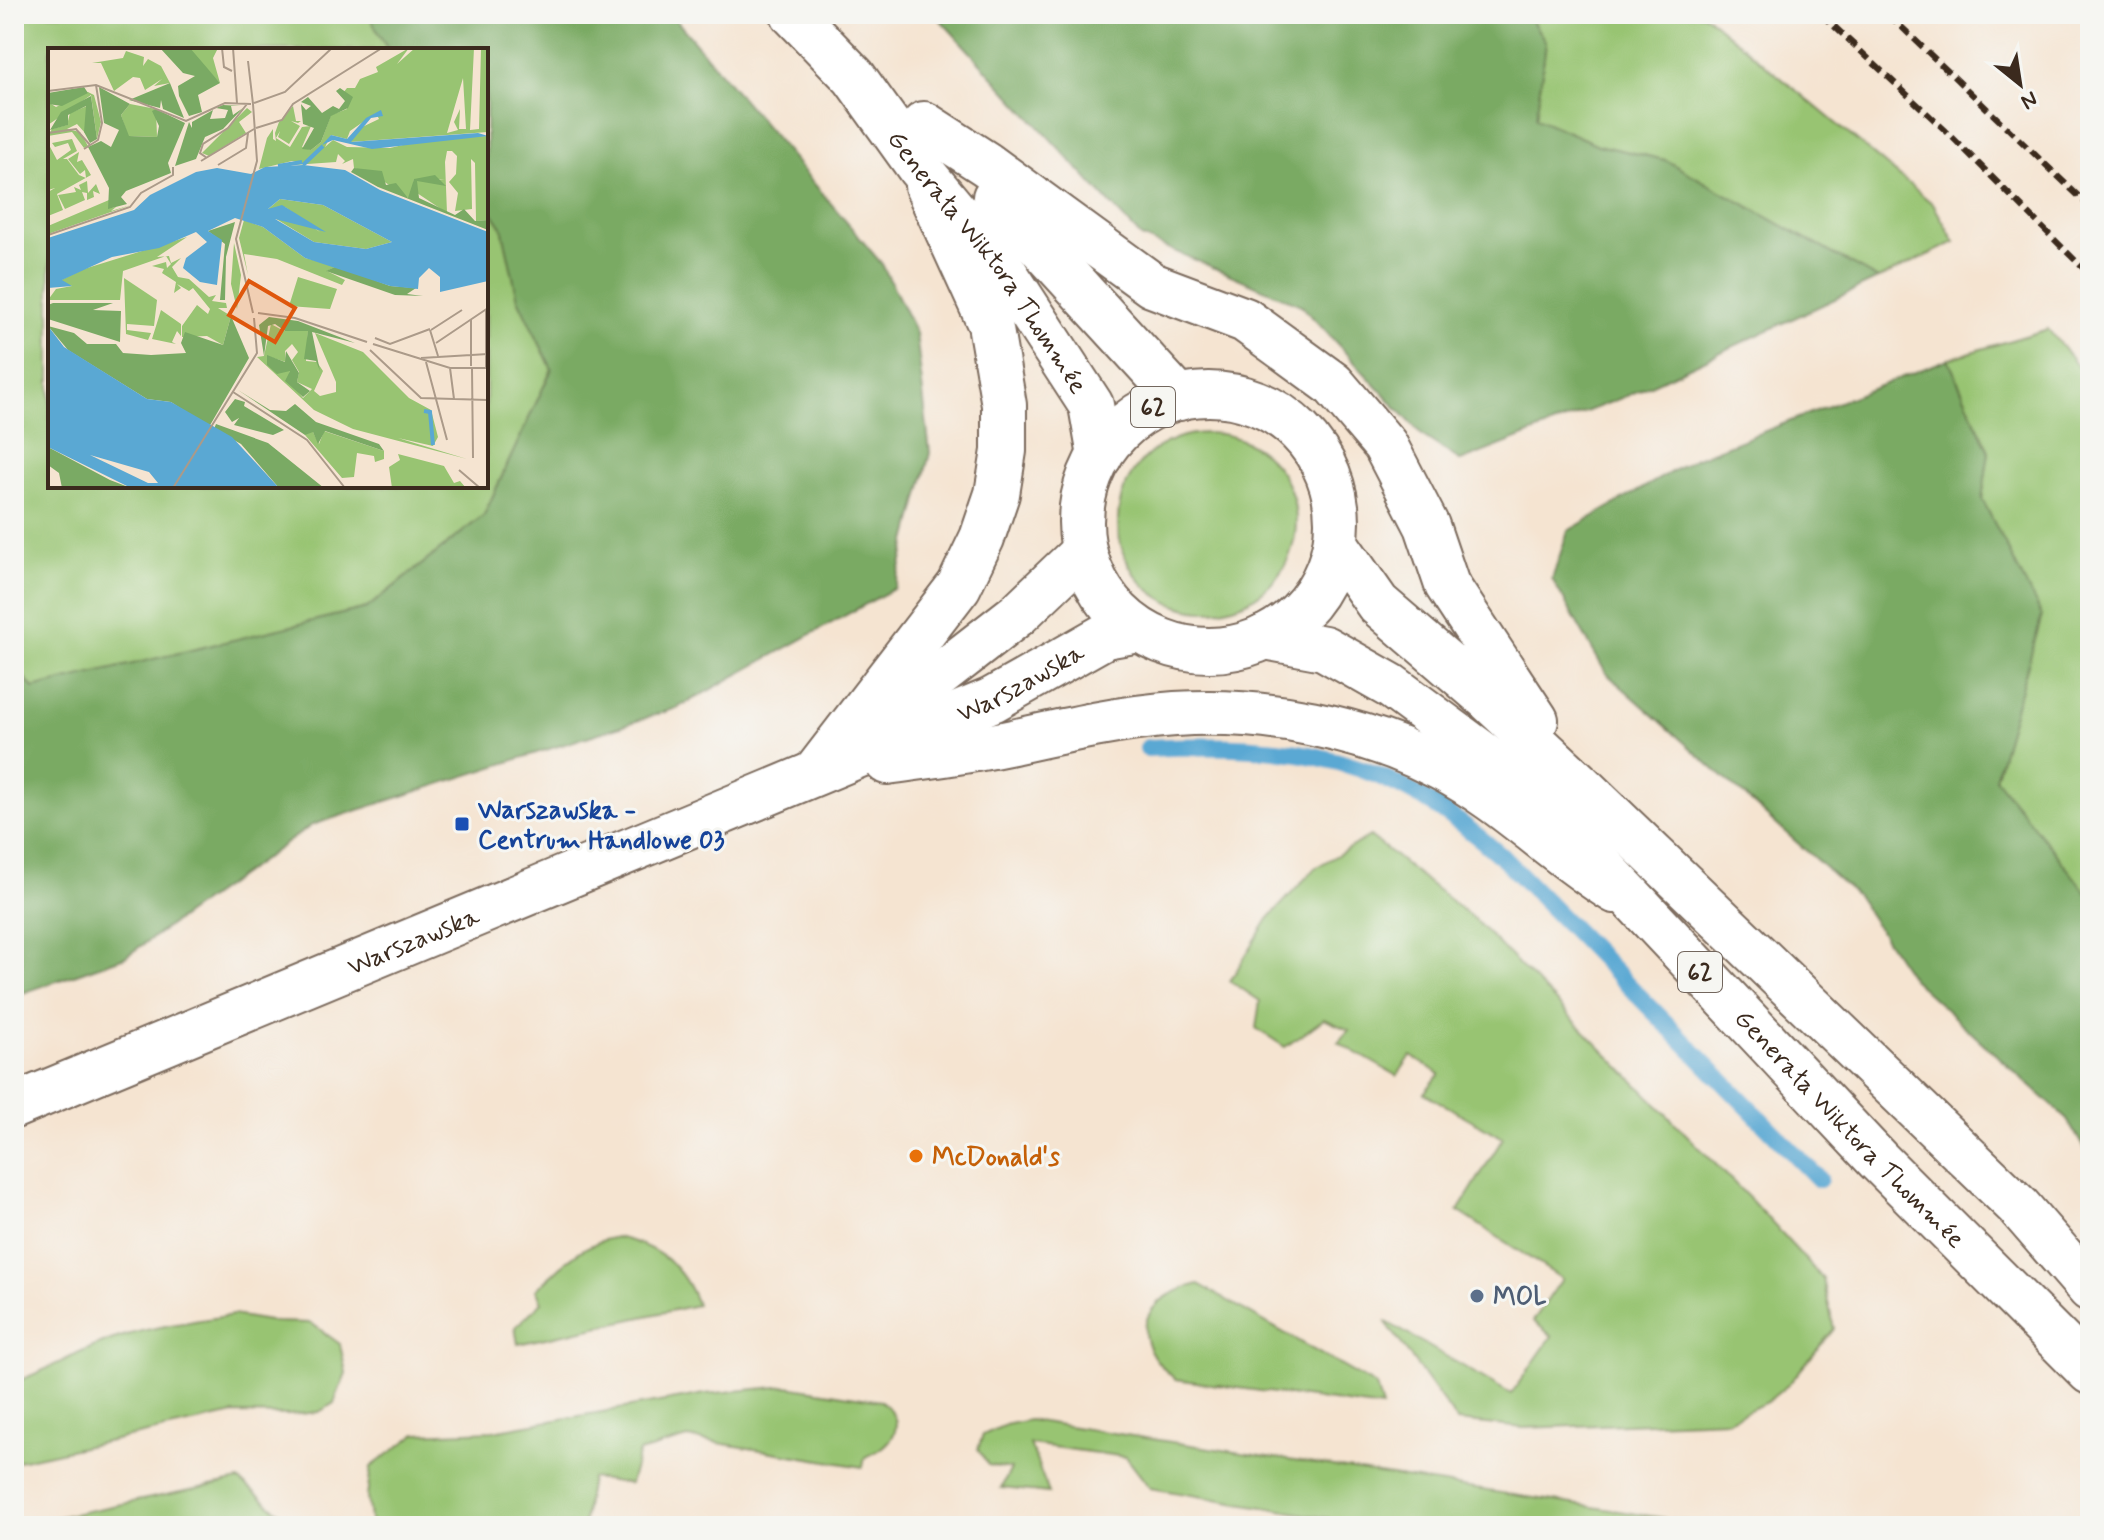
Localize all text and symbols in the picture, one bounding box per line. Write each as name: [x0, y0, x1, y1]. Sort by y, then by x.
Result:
north arrow: [1980, 44, 2060, 124]
inset map: [48, 48, 488, 488]
text: N: [2016, 84, 2042, 115]
street label: Generała Wiktora Thommée: [879, 124, 1094, 401]
road number: 62: [1131, 387, 1175, 427]
street label: Warszawska: [952, 636, 1091, 732]
place label: Warszawska - Centrum Handlowe 03: [477, 794, 724, 858]
marker: Warszawska - Centrum Handlowe 03: [453, 815, 471, 833]
street label: Warszawska: [343, 900, 485, 985]
road number: 62: [1678, 952, 1722, 992]
street label: Generała Wiktora Thommée: [1726, 1003, 1972, 1257]
place label: McDonald's: [932, 1141, 1060, 1175]
marker: McDonald's: [907, 1147, 925, 1165]
place label: MOL: [1493, 1281, 1547, 1315]
marker: MOL: [1468, 1287, 1486, 1305]

